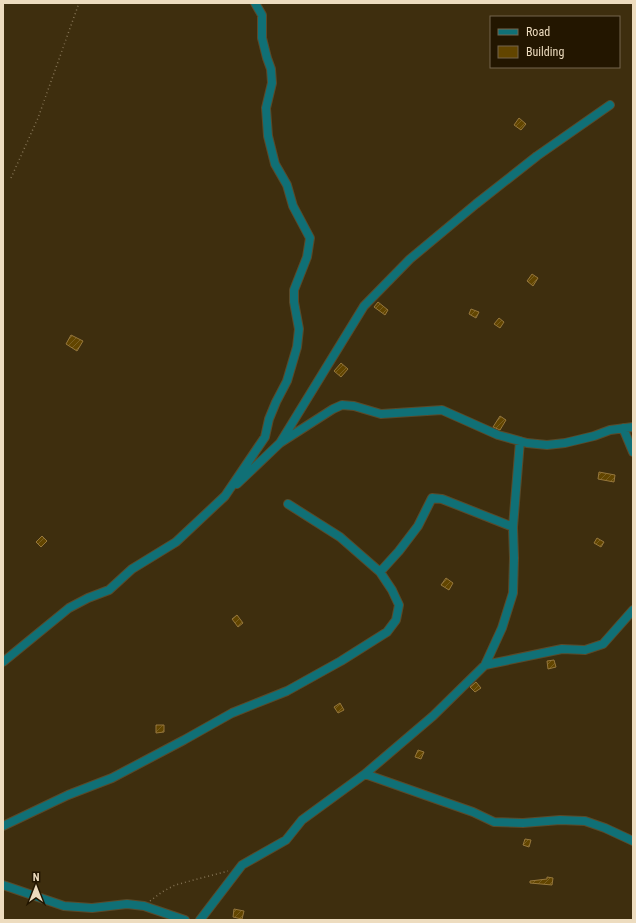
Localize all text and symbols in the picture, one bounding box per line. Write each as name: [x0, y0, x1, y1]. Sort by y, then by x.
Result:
legend: [490, 16, 620, 68]
text: Road: [526, 25, 550, 39]
text: Building: [526, 45, 564, 59]
north arrow: [16, 867, 56, 907]
text: N: [33, 871, 40, 884]

